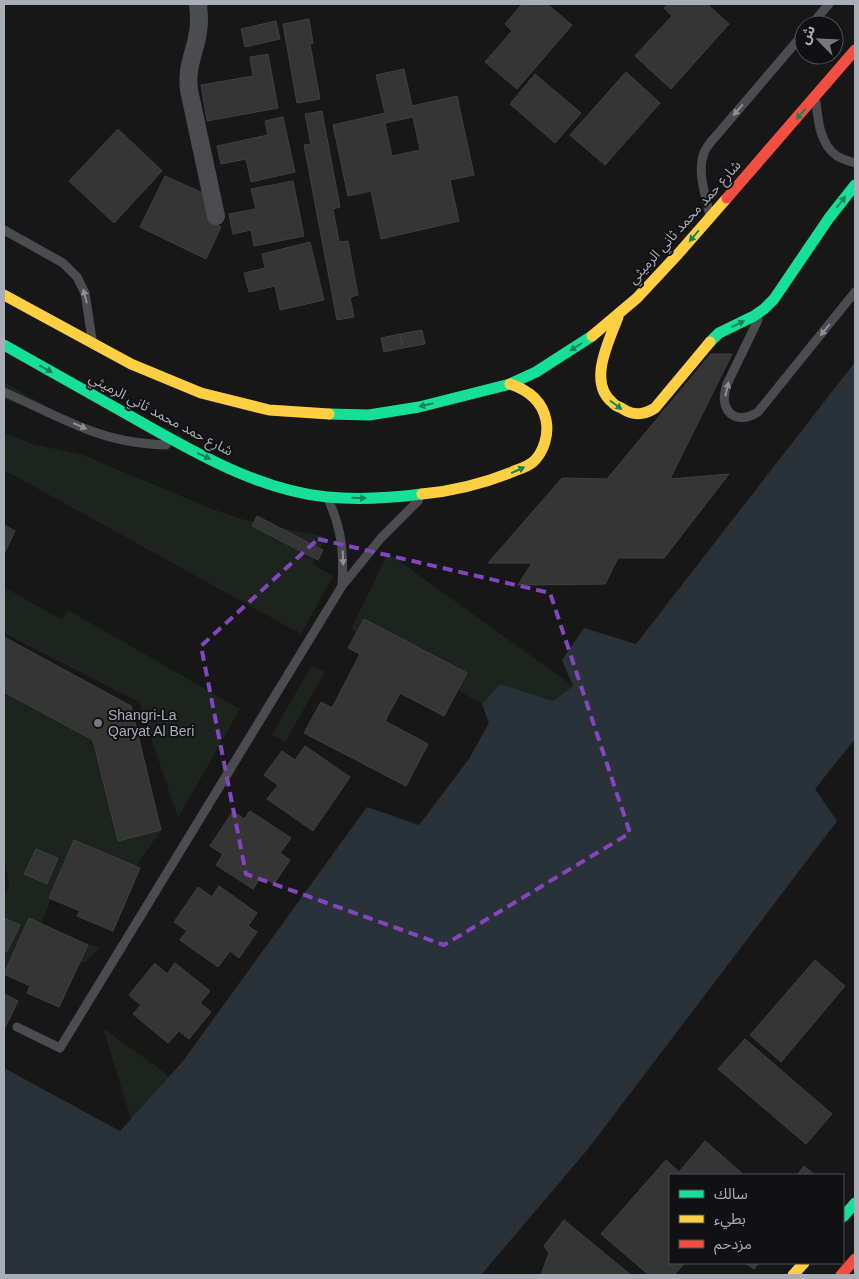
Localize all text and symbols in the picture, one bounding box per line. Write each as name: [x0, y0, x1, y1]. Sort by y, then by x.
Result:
north arrow: [794, 15, 844, 65]
text: ش: [796, 23, 818, 47]
one-way arrow: [732, 103, 744, 115]
one-way arrow: [795, 107, 806, 120]
street label: شارع حمد محمد ثاني الرميثي: [624, 157, 746, 289]
one-way arrow: [836, 196, 847, 209]
one-way arrow: [688, 230, 700, 242]
one-way arrow: [81, 288, 89, 304]
one-way arrow: [730, 319, 745, 328]
one-way arrow: [819, 323, 830, 336]
one-way arrow: [569, 342, 583, 351]
one-way arrow: [39, 365, 54, 373]
street label: شارع حمد محمد ثاني الرميثي: [85, 369, 236, 462]
one-way arrow: [723, 381, 731, 397]
one-way arrow: [609, 400, 623, 410]
one-way arrow: [418, 401, 433, 409]
one-way arrow: [73, 423, 87, 431]
one-way arrow: [197, 452, 211, 460]
one-way arrow: [511, 465, 525, 473]
one-way arrow: [351, 494, 367, 502]
one-way arrow: [339, 550, 347, 566]
place label: Shangri-La Qaryat Al Beri: [108, 707, 194, 739]
marker: Shangri-La Qaryat Al Beri: [92, 717, 104, 729]
legend: [669, 1174, 844, 1264]
text: سالك: [714, 1185, 748, 1202]
text: بطيء: [714, 1210, 746, 1230]
text: مزدحم: [714, 1235, 752, 1255]

